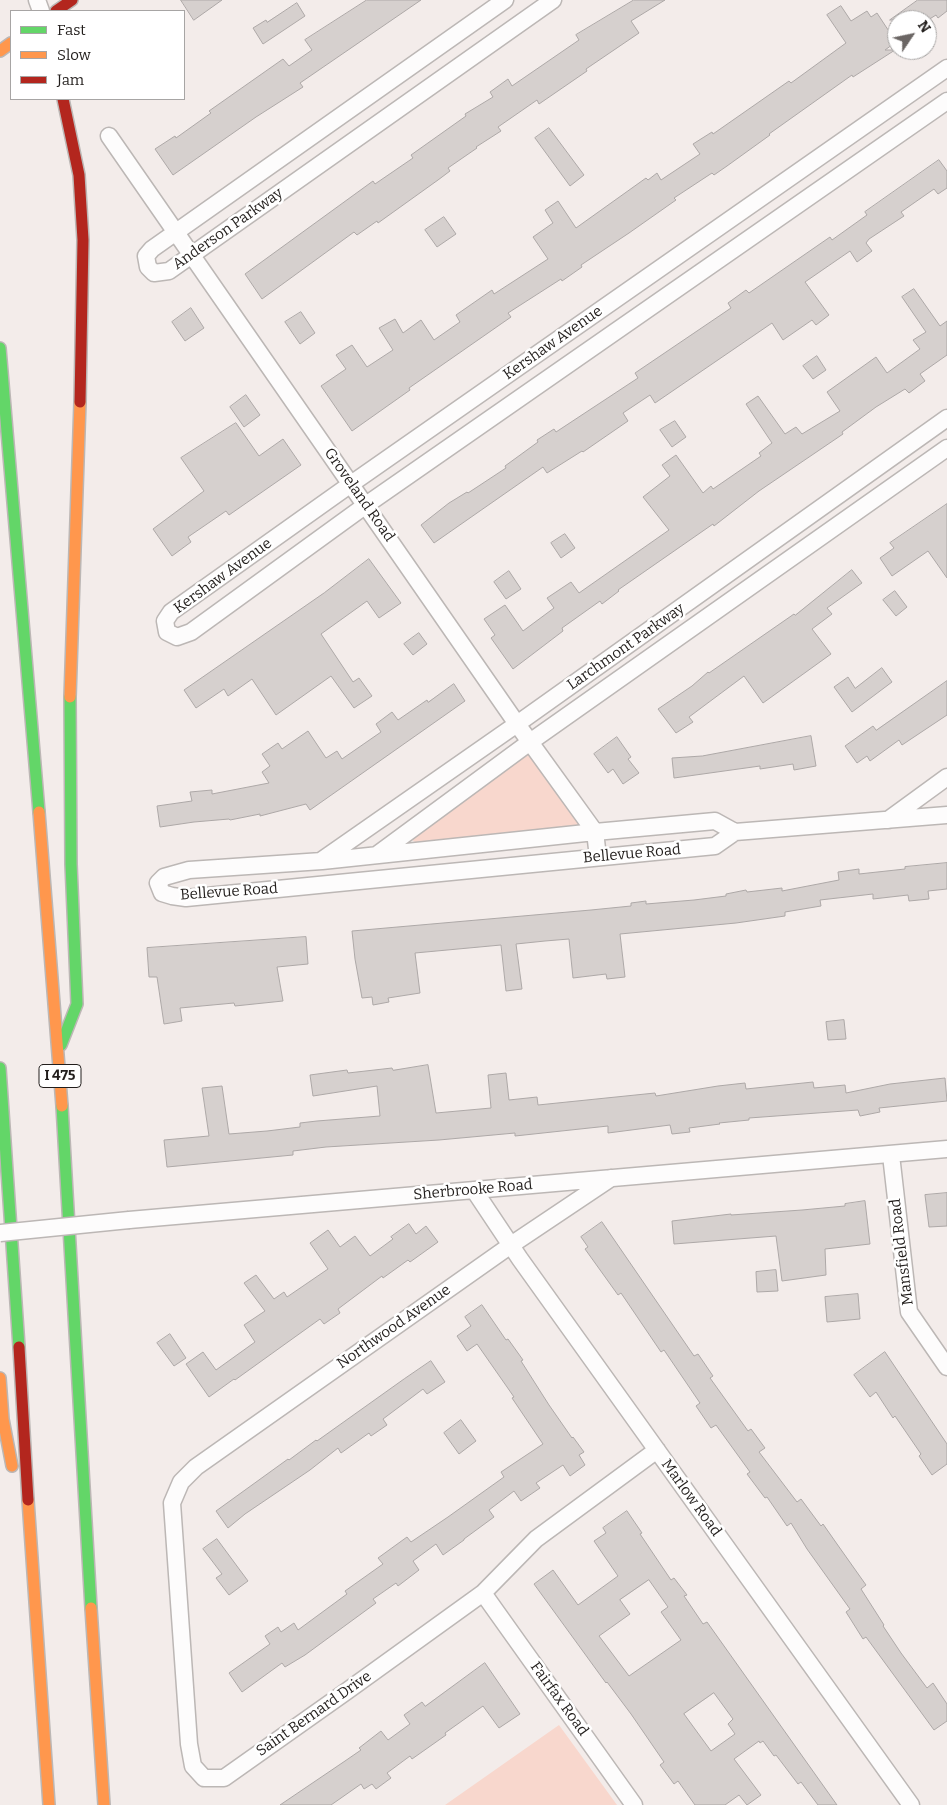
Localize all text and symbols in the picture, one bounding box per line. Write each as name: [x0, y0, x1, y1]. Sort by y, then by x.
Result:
legend: [10, 10, 185, 100]
north arrow: [887, 10, 937, 60]
text: N: [914, 18, 934, 36]
text: Fast: [57, 21, 86, 39]
text: Slow: [57, 46, 91, 64]
text: Jam: [57, 71, 84, 89]
street label: Anderson Parkway: [169, 184, 287, 274]
street label: Kershaw Avenue: [500, 302, 606, 384]
street label: Groveland Road: [320, 445, 398, 545]
street label: Kershaw Avenue: [171, 534, 275, 618]
street label: Larchmont Parkway: [564, 600, 688, 694]
street label: Bellevue Road: [582, 841, 682, 867]
street label: Bellevue Road: [179, 880, 279, 904]
road number: I 475: [39, 1064, 81, 1088]
street label: Sherbrooke Road: [413, 1176, 533, 1204]
street label: Mansfield Road: [887, 1198, 917, 1306]
street label: Northwood Avenue: [334, 1281, 454, 1373]
street label: Marlow Road: [657, 1456, 725, 1540]
street label: Fairfax Road: [526, 1659, 592, 1739]
street label: Saint Bernard Drive: [253, 1668, 375, 1760]

